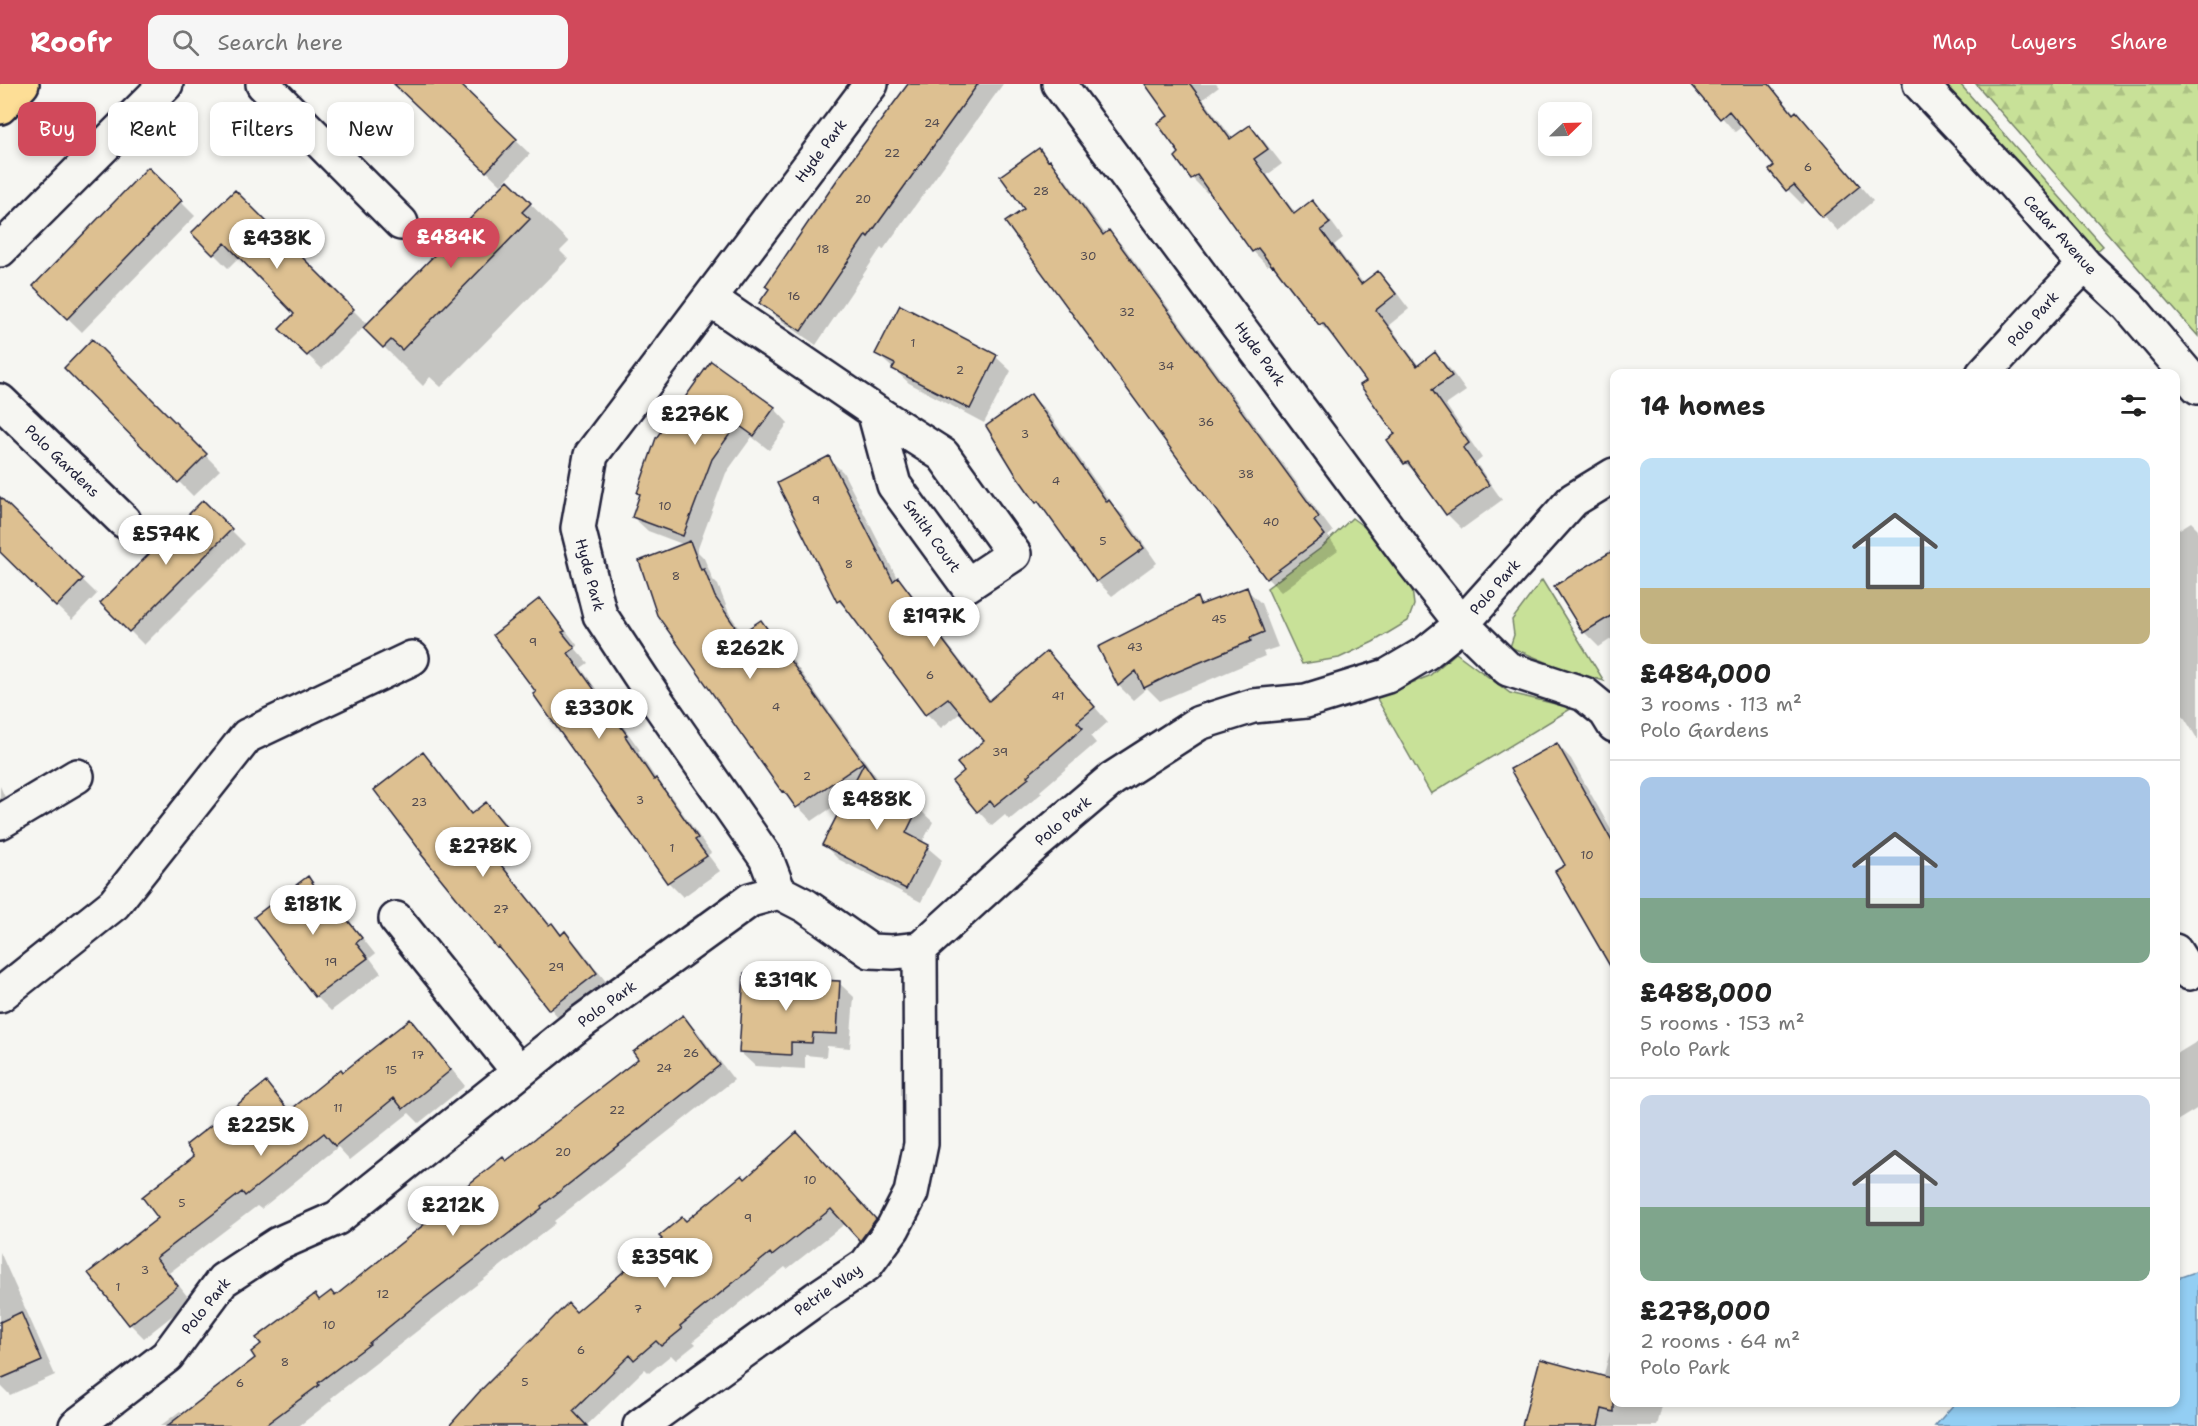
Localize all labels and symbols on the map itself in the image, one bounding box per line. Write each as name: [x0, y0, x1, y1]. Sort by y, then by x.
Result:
north arrow: [1538, 102, 1592, 156]
street label: Hyde Park: [791, 115, 851, 187]
house number: 24: [924, 115, 940, 131]
house number: 22: [884, 145, 900, 161]
house number: 6: [1804, 159, 1812, 175]
house number: 28: [1033, 183, 1049, 199]
house number: 20: [855, 191, 871, 207]
street label: Cedar Avenue: [2019, 191, 2101, 279]
pin: £484K: [409, 218, 493, 269]
pin: £438K: [235, 219, 319, 270]
house number: 18: [816, 241, 830, 257]
house number: 30: [1080, 248, 1096, 264]
street label: Polo Park: [2003, 287, 2063, 351]
house number: 16: [787, 288, 801, 304]
house number: 32: [1119, 304, 1135, 320]
street label: Hyde Park: [1230, 318, 1290, 390]
house number: 1: [910, 335, 916, 351]
house number: 34: [1158, 358, 1174, 374]
house number: 2: [956, 362, 964, 378]
pin: £276K: [653, 395, 737, 446]
house number: 36: [1198, 414, 1214, 430]
street label: Polo Gardens: [20, 420, 104, 502]
house number: 3: [1021, 426, 1029, 442]
house number: 38: [1238, 466, 1254, 482]
house number: 4: [1052, 473, 1060, 489]
house number: 9: [812, 492, 820, 508]
street label: Smith Court: [899, 496, 965, 576]
house number: 10: [658, 498, 672, 514]
house number: 40: [1263, 514, 1279, 530]
pin: £574K: [124, 515, 208, 566]
house number: 5: [1099, 533, 1107, 549]
street label: Hyde Park: [571, 536, 609, 614]
street label: Polo Park: [1465, 555, 1525, 619]
house number: 8: [845, 556, 853, 572]
house number: 8: [672, 568, 680, 584]
pin: £197K: [892, 597, 976, 648]
house number: 45: [1211, 611, 1227, 627]
pin: £262K: [708, 629, 792, 680]
house number: 9: [529, 634, 537, 650]
house number: 43: [1127, 639, 1143, 655]
house number: 6: [926, 667, 934, 683]
house number: 41: [1052, 688, 1064, 704]
pin: £330K: [557, 689, 641, 740]
house number: 4: [772, 699, 780, 715]
house number: 39: [992, 744, 1008, 760]
house number: 2: [803, 768, 811, 784]
pin: £488K: [835, 780, 919, 831]
house number: 3: [636, 792, 644, 808]
street label: Polo Park: [1031, 792, 1095, 850]
house number: 23: [411, 794, 427, 810]
pin: £278K: [441, 827, 525, 878]
house number: 1: [669, 840, 675, 856]
house number: 10: [1580, 847, 1594, 863]
pin: £181K: [271, 885, 355, 936]
house number: 27: [493, 901, 509, 917]
house number: 19: [325, 954, 337, 970]
house number: 29: [548, 959, 564, 975]
pin: £319K: [744, 961, 828, 1012]
street label: Polo Park: [574, 976, 640, 1032]
house number: 26: [683, 1045, 699, 1061]
house number: 17: [412, 1047, 424, 1063]
house number: 24: [656, 1060, 672, 1076]
house number: 15: [385, 1062, 397, 1078]
house number: 11: [333, 1100, 343, 1116]
house number: 22: [609, 1102, 625, 1118]
pin: £225K: [219, 1106, 303, 1157]
house number: 20: [555, 1144, 571, 1160]
house number: 10: [803, 1172, 817, 1188]
pin: £212K: [411, 1186, 495, 1237]
house number: 5: [178, 1195, 186, 1211]
house number: 9: [744, 1210, 752, 1226]
pin: £359K: [623, 1238, 707, 1289]
street label: Petrie Way: [790, 1259, 866, 1321]
house number: 3: [141, 1262, 149, 1278]
street label: Polo Park: [177, 1273, 235, 1339]
house number: 1: [115, 1279, 121, 1295]
house number: 12: [377, 1286, 389, 1302]
house number: 7: [634, 1301, 642, 1317]
house number: 10: [322, 1317, 336, 1333]
house number: 6: [577, 1342, 585, 1358]
house number: 8: [281, 1354, 289, 1370]
house number: 5: [521, 1374, 529, 1390]
house number: 6: [236, 1375, 244, 1391]

